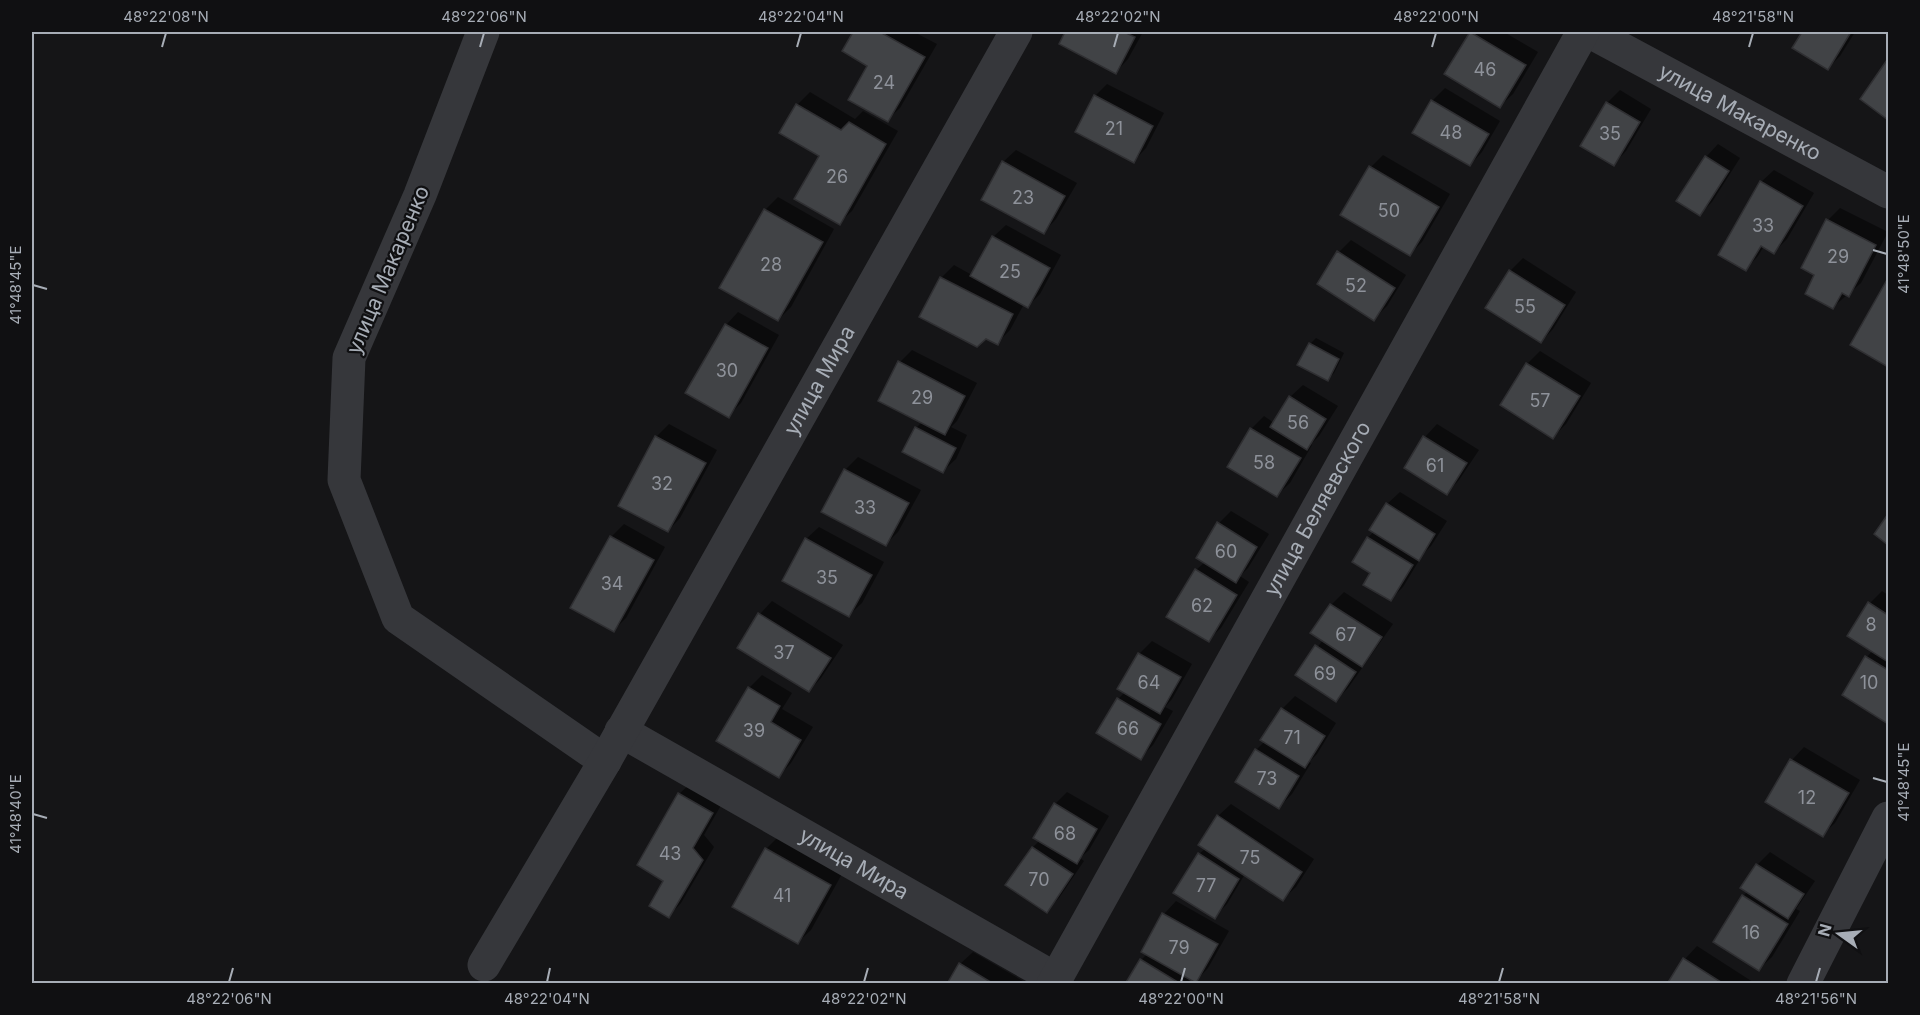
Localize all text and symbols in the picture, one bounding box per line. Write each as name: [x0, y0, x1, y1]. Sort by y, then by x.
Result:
text: 48°22'08"N: [123, 7, 209, 26]
text: 48°22'06"N: [441, 7, 527, 26]
text: 48°22'04"N: [758, 7, 844, 26]
text: 48°22'02"N: [1075, 7, 1161, 26]
text: 48°22'00"N: [1393, 7, 1479, 26]
text: 48°21'58"N: [1712, 7, 1794, 26]
street label: улица Макаренко: [1655, 58, 1826, 166]
house number: 46: [1474, 59, 1496, 80]
house number: 24: [873, 72, 895, 93]
house number: 21: [1105, 118, 1123, 139]
house number: 48: [1440, 122, 1462, 143]
house number: 35: [1599, 123, 1621, 144]
house number: 26: [826, 166, 848, 187]
street label: улица Макаренко: [341, 182, 434, 358]
house number: 23: [1012, 187, 1034, 208]
house number: 50: [1378, 200, 1400, 221]
text: 41°48'50"E: [1894, 214, 1913, 294]
house number: 33: [1752, 215, 1774, 236]
text: 41°48'45"E: [6, 246, 25, 325]
house number: 29: [1827, 246, 1849, 267]
house number: 28: [760, 254, 782, 275]
house number: 25: [999, 261, 1021, 282]
house number: 52: [1345, 275, 1367, 296]
house number: 55: [1514, 296, 1536, 317]
street label: улица Мира: [778, 321, 860, 439]
house number: 30: [716, 360, 738, 381]
house number: 29: [911, 387, 933, 408]
house number: 57: [1529, 390, 1551, 411]
house number: 56: [1287, 412, 1309, 433]
street label: улица Беляевского: [1259, 417, 1376, 600]
house number: 58: [1253, 452, 1275, 473]
house number: 61: [1426, 455, 1444, 476]
house number: 32: [651, 473, 673, 494]
house number: 33: [854, 497, 876, 518]
house number: 60: [1215, 541, 1237, 562]
house number: 35: [816, 567, 838, 588]
house number: 34: [601, 573, 623, 594]
house number: 62: [1191, 595, 1213, 616]
house number: 8: [1865, 614, 1877, 635]
house number: 67: [1335, 624, 1357, 645]
house number: 37: [773, 642, 795, 663]
house number: 69: [1314, 663, 1336, 684]
house number: 64: [1138, 672, 1160, 693]
house number: 10: [1860, 672, 1878, 693]
house number: 66: [1117, 718, 1139, 739]
house number: 39: [743, 720, 765, 741]
house number: 71: [1283, 727, 1301, 748]
text: 41°48'45"E: [1894, 743, 1913, 822]
house number: 73: [1256, 768, 1278, 789]
text: 41°48'40"E: [6, 774, 25, 854]
house number: 12: [1798, 787, 1816, 808]
street label: улица Мира: [795, 822, 913, 904]
house number: 68: [1054, 823, 1076, 844]
house number: 43: [659, 843, 681, 864]
house number: 75: [1240, 847, 1260, 868]
house number: 70: [1028, 869, 1050, 890]
house number: 77: [1196, 875, 1216, 896]
house number: 41: [773, 885, 791, 906]
north arrow: [1809, 904, 1869, 964]
house number: 16: [1742, 922, 1760, 943]
text: N: [1813, 922, 1836, 939]
house number: 79: [1168, 937, 1190, 958]
text: 48°22'06"N: [186, 989, 272, 1008]
text: 48°22'04"N: [504, 989, 590, 1008]
text: 48°22'02"N: [821, 989, 907, 1008]
text: 48°22'00"N: [1138, 989, 1224, 1008]
text: 48°21'58"N: [1458, 989, 1540, 1008]
text: 48°21'56"N: [1775, 989, 1857, 1008]

